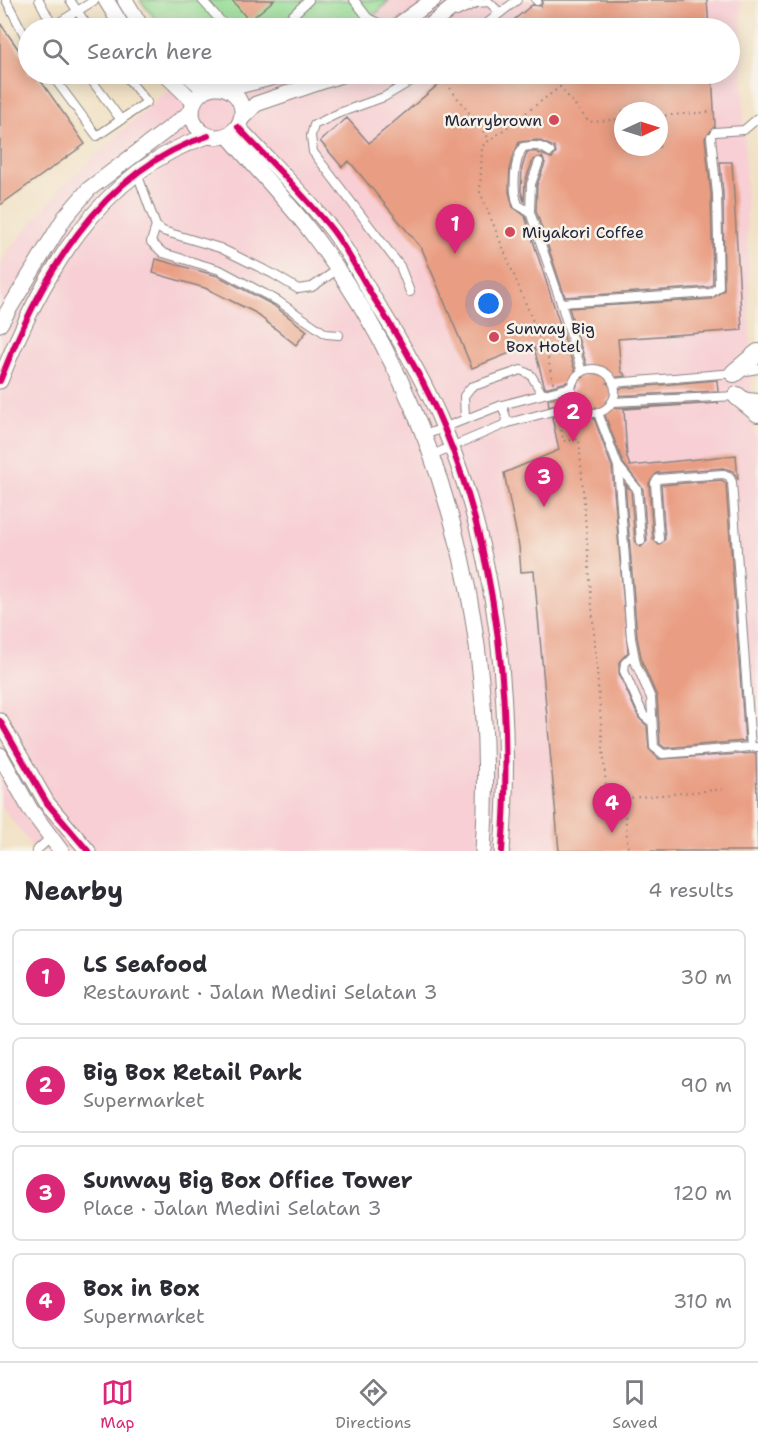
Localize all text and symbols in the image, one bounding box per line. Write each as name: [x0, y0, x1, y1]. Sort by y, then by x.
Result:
search box: [18, 18, 740, 84]
icon: search: [39, 35, 72, 68]
text: Search here: [87, 37, 213, 66]
north arrow: [614, 102, 668, 156]
place label: Marrybrown: [444, 110, 542, 131]
marker: Marrybrown: [547, 113, 561, 127]
pin: 1: [436, 204, 474, 254]
place label: Miyakori Coffee: [522, 222, 644, 243]
marker: Miyakori Coffee: [503, 225, 517, 239]
your location: [474, 289, 503, 318]
place label: Sunway Big Box Hotel: [506, 318, 595, 357]
marker: Sunway Big Box Hotel: [487, 330, 501, 344]
pin: 2: [554, 392, 592, 442]
pin: 3: [524, 458, 564, 507]
pin: 4: [592, 784, 632, 833]
text: Nearby: [24, 873, 123, 908]
text: 4 results: [648, 877, 734, 903]
text: LS Seafood: [83, 950, 207, 979]
text: 1: [41, 964, 50, 990]
text: 30 m: [680, 964, 732, 990]
text: Restaurant · Jalan Medini Selatan 3: [83, 979, 437, 1005]
text: Big Box Retail Park: [83, 1058, 302, 1087]
text: 2: [39, 1072, 53, 1098]
text: 90 m: [680, 1072, 732, 1098]
text: Supermarket: [83, 1087, 205, 1113]
text: Sunway Big Box Office Tower: [83, 1166, 412, 1195]
text: 3: [39, 1180, 53, 1206]
text: 120 m: [673, 1180, 732, 1206]
text: Place · Jalan Medini Selatan 3: [83, 1195, 381, 1221]
text: Box in Box: [83, 1274, 199, 1303]
text: 4: [39, 1288, 53, 1314]
text: 310 m: [673, 1288, 732, 1314]
text: Supermarket: [83, 1303, 205, 1329]
tab: Map: [100, 1376, 135, 1433]
tab: Directions: [335, 1376, 412, 1433]
tab: Saved: [612, 1376, 658, 1433]

